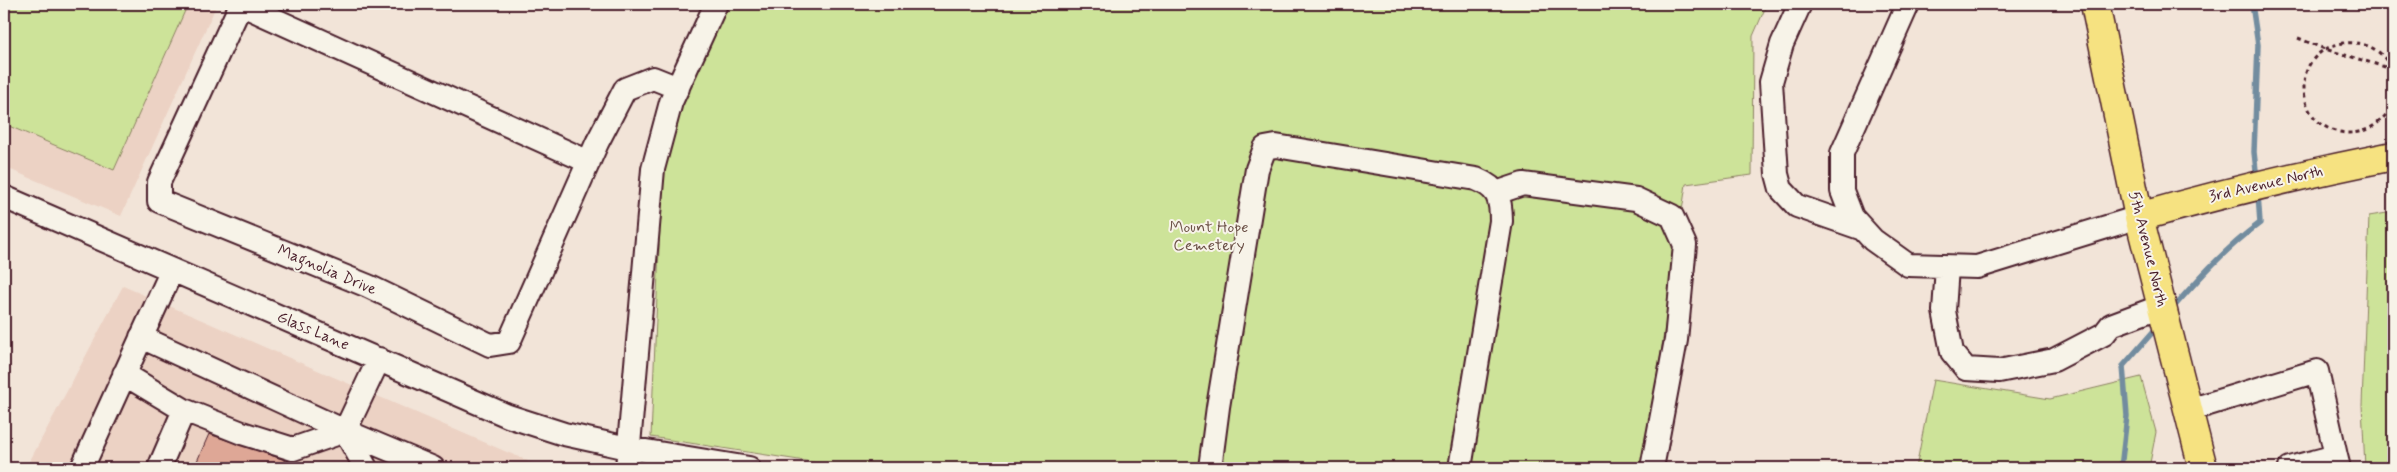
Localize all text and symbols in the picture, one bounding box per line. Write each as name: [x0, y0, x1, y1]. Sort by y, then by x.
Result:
street label: 3rd Avenue North: [2207, 161, 2325, 207]
street label: 5th Avenue North: [2123, 189, 2173, 309]
park label: Mount Hope Cemetery: [1170, 217, 1248, 256]
street label: Magnolia Drive: [274, 240, 380, 301]
street label: Glass Lane: [274, 306, 352, 356]

